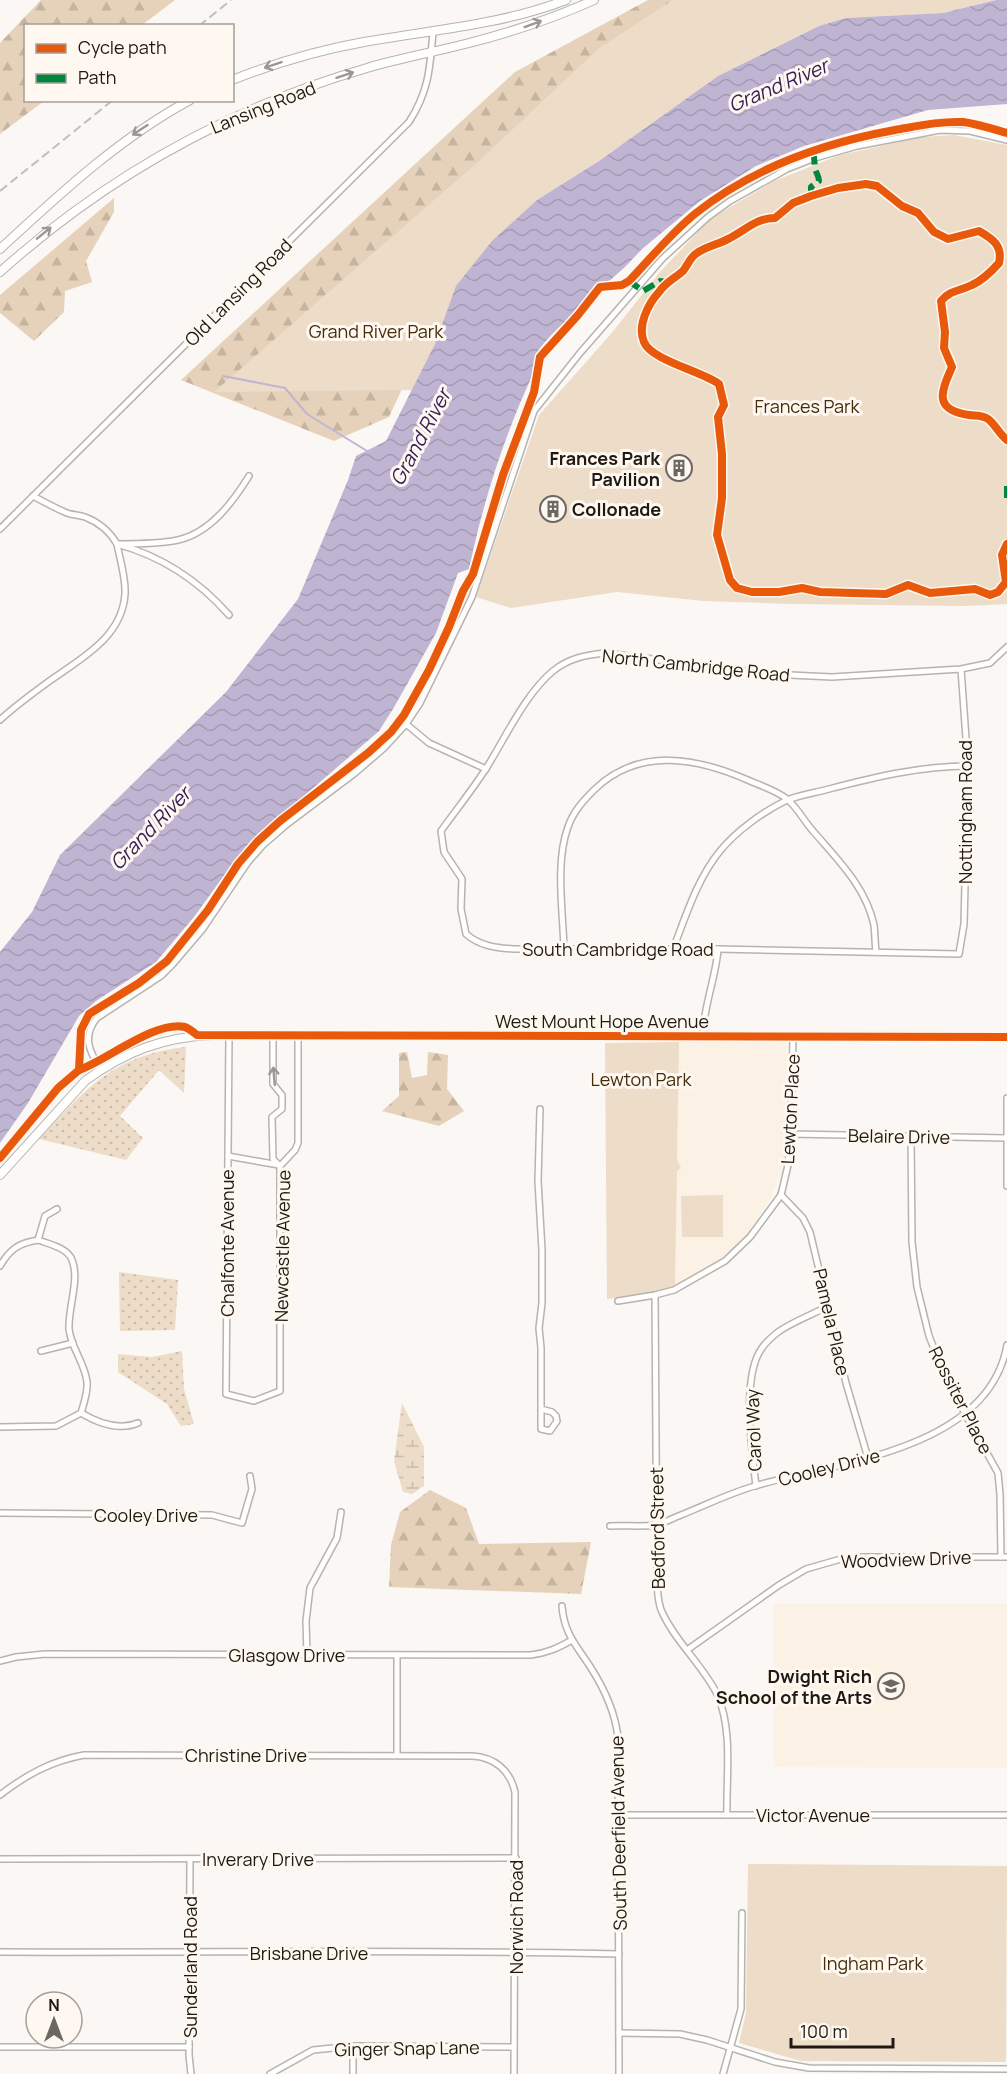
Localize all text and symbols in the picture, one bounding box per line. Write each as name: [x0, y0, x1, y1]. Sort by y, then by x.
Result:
one-way arrow: [523, 17, 542, 28]
legend: [24, 24, 234, 102]
text: Cycle path: [78, 35, 167, 59]
water label: Grand River: [724, 51, 834, 118]
one-way arrow: [264, 60, 283, 71]
text: Path: [78, 65, 116, 89]
one-way arrow: [335, 69, 354, 80]
street label: Lansing Road: [207, 75, 319, 139]
one-way arrow: [132, 124, 149, 136]
one-way arrow: [36, 227, 52, 240]
street label: Old Lansing Road: [179, 233, 297, 351]
park label: Grand River Park: [309, 319, 444, 343]
water label: Grand River: [383, 382, 458, 490]
park label: Frances Park: [755, 394, 861, 418]
place label: Frances Park Pavilion: [549, 446, 661, 491]
building icon: Frances Park Pavilion: [664, 453, 694, 483]
building icon: Collonade: [538, 494, 568, 524]
place label: Collonade: [572, 497, 661, 521]
street label: North Cambridge Road: [601, 643, 791, 687]
street label: Nottingham Road: [953, 740, 977, 884]
water label: Grand River: [104, 779, 198, 875]
street label: South Cambridge Road: [522, 937, 714, 961]
street label: West Mount Hope Avenue: [495, 1009, 709, 1033]
street label: Lewton Place: [775, 1053, 805, 1165]
one-way arrow: [268, 1067, 279, 1086]
park label: Lewton Park: [591, 1067, 692, 1091]
street label: Belaire Drive: [848, 1123, 950, 1149]
street label: Chalfonte Avenue: [215, 1169, 239, 1317]
street label: Newcastle Avenue: [269, 1170, 295, 1322]
street label: Pamela Place: [808, 1266, 856, 1378]
street label: Rossiter Place: [924, 1342, 998, 1458]
street label: Carol Way: [740, 1388, 766, 1472]
street label: Cooley Drive: [776, 1443, 882, 1491]
street label: Bedford Street: [644, 1467, 670, 1589]
street label: Cooley Drive: [94, 1503, 198, 1527]
street label: Woodview Drive: [840, 1545, 972, 1573]
street label: Glasgow Drive: [229, 1643, 345, 1667]
place label: Dwight Rich School of the Arts: [716, 1664, 872, 1709]
school or university icon: Dwight Rich School of the Arts: [876, 1671, 906, 1701]
street label: South Deerfield Avenue: [604, 1735, 632, 1931]
street label: Christine Drive: [185, 1743, 307, 1767]
street label: Victor Avenue: [756, 1803, 870, 1827]
street label: Inverary Drive: [202, 1847, 314, 1871]
street label: Norwich Road: [504, 1860, 528, 1974]
street label: Sunderland Road: [178, 1896, 202, 2038]
street label: Brisbane Drive: [250, 1941, 368, 1965]
park label: Ingham Park: [823, 1951, 925, 1975]
north arrow: [24, 1990, 84, 2050]
text: N: [48, 1994, 60, 2016]
scale bar: [791, 2011, 893, 2049]
text: 100 m: [800, 2019, 848, 2043]
street label: Ginger Snap Lane: [334, 2035, 480, 2061]

